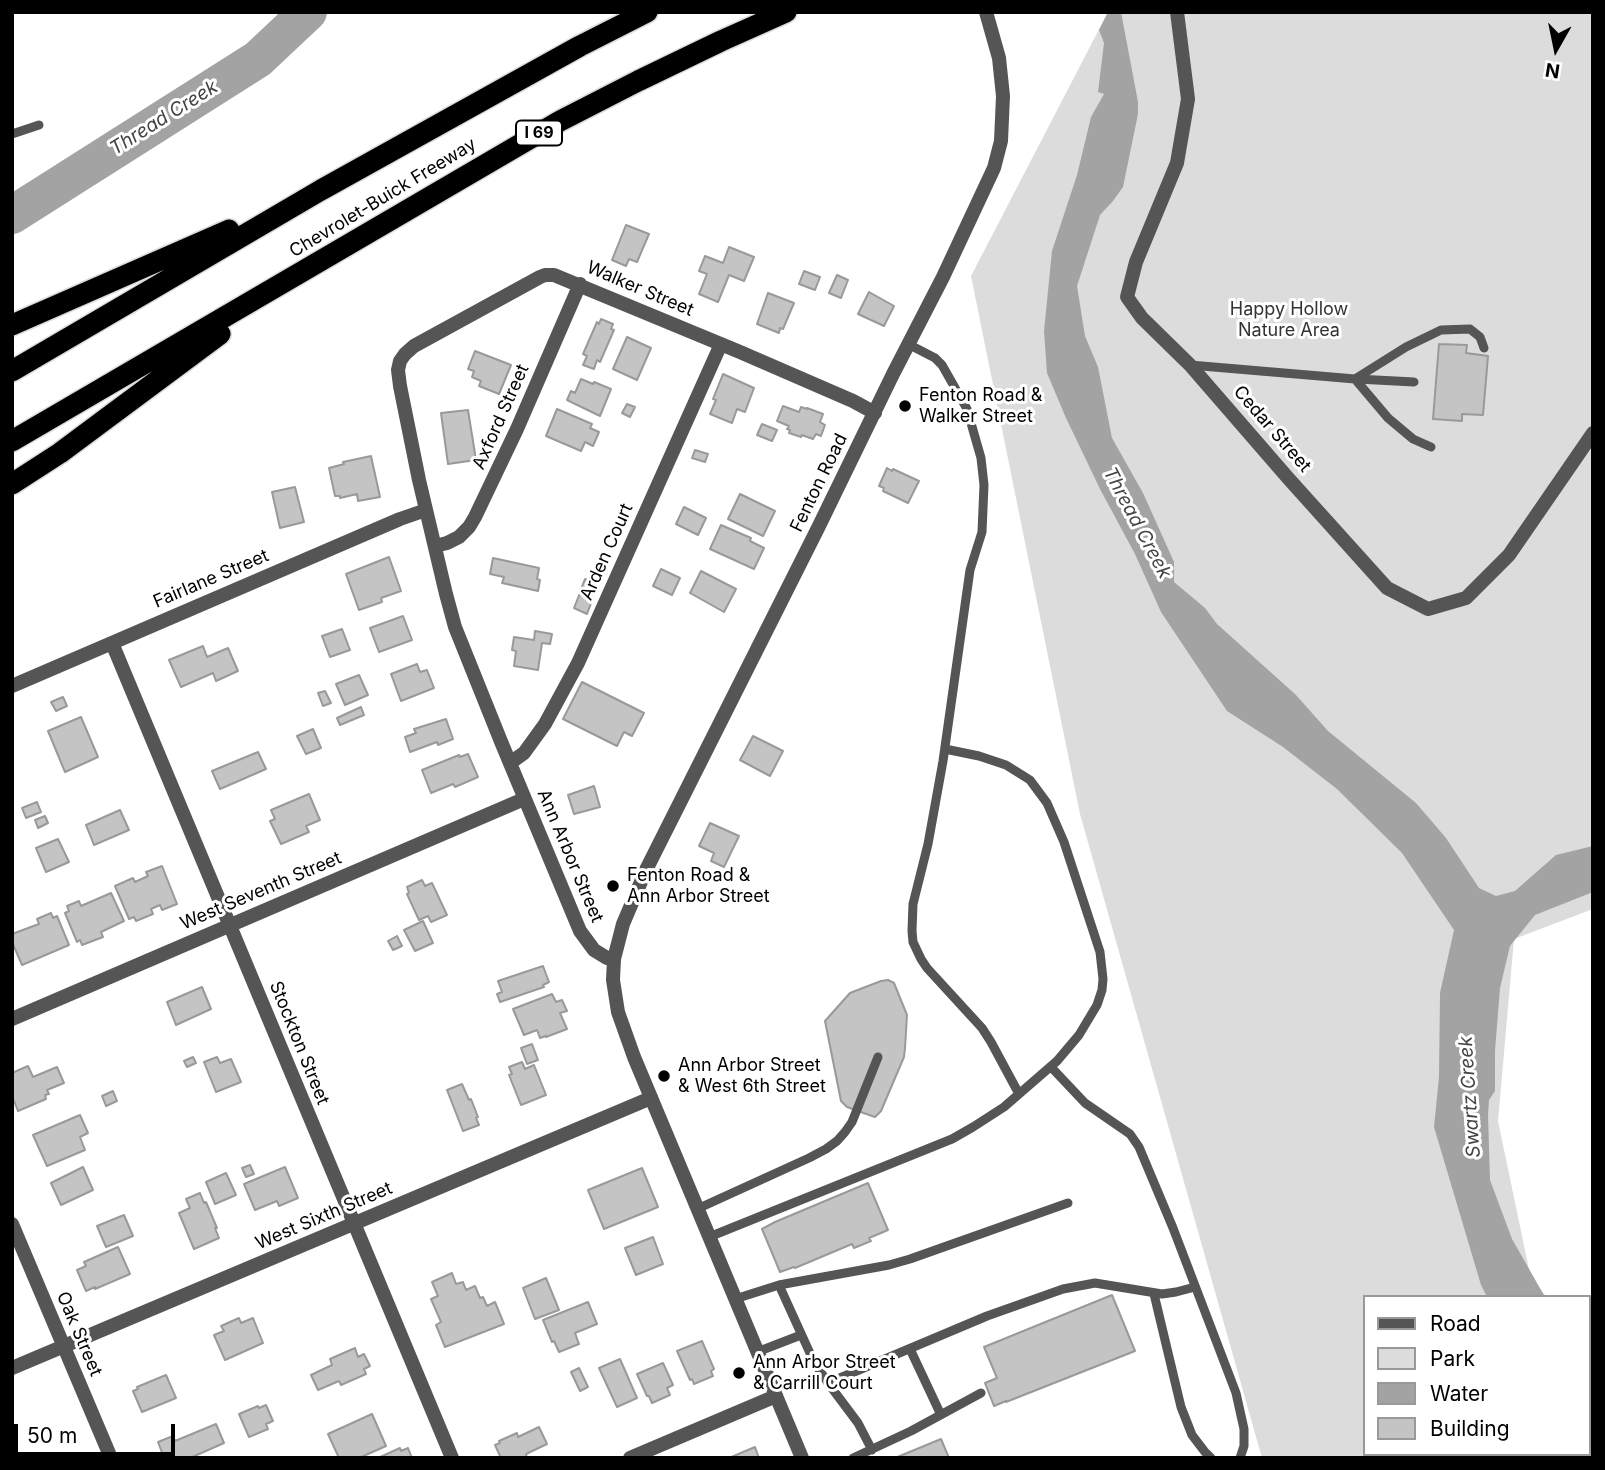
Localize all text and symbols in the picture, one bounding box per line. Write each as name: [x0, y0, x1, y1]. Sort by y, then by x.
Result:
north arrow: [1521, 14, 1591, 84]
text: N: [1544, 58, 1562, 83]
water label: Thread Creek: [106, 76, 222, 160]
road number: I 69: [516, 120, 562, 146]
street label: Chevrolet-Buick Freeway: [286, 134, 480, 262]
street label: Walker Street: [583, 257, 697, 321]
park label: Happy Hollow Nature Area: [1230, 299, 1348, 342]
street label: Axford Street: [468, 361, 534, 473]
street label: Cedar Street: [1229, 381, 1315, 477]
place label: Fenton Road & Walker Street: [919, 385, 1042, 428]
marker: Fenton Road & Walker Street: [897, 398, 913, 414]
street label: Fenton Road: [786, 430, 852, 536]
water label: Thread Creek: [1098, 463, 1176, 583]
street label: Arden Court: [576, 500, 638, 604]
street label: Fairlane Street: [150, 545, 272, 613]
street label: Ann Arbor Street: [532, 786, 608, 926]
street label: West Seventh Street: [177, 847, 345, 935]
place label: Fenton Road & Ann Arbor Street: [627, 865, 770, 908]
marker: Fenton Road & Ann Arbor Street: [605, 878, 621, 894]
street label: Stockton Street: [264, 978, 334, 1108]
water label: Swartz Creek: [1454, 1036, 1486, 1158]
place label: Ann Arbor Street & West 6th Street: [678, 1055, 826, 1098]
marker: Ann Arbor Street & West 6th Street: [656, 1068, 672, 1084]
street label: West Sixth Street: [252, 1177, 396, 1255]
street label: Oak Street: [52, 1289, 106, 1379]
legend: [1364, 1295, 1591, 1456]
text: Road: [1430, 1311, 1481, 1336]
text: Park: [1430, 1346, 1475, 1371]
place label: Ann Arbor Street & Carrill Court: [753, 1352, 896, 1394]
marker: Ann Arbor Street & Carrill Court: [731, 1365, 747, 1381]
text: Water: [1430, 1381, 1488, 1406]
scale bar: [18, 1410, 178, 1454]
text: Building: [1430, 1416, 1510, 1441]
text: 50 m: [27, 1423, 77, 1448]

